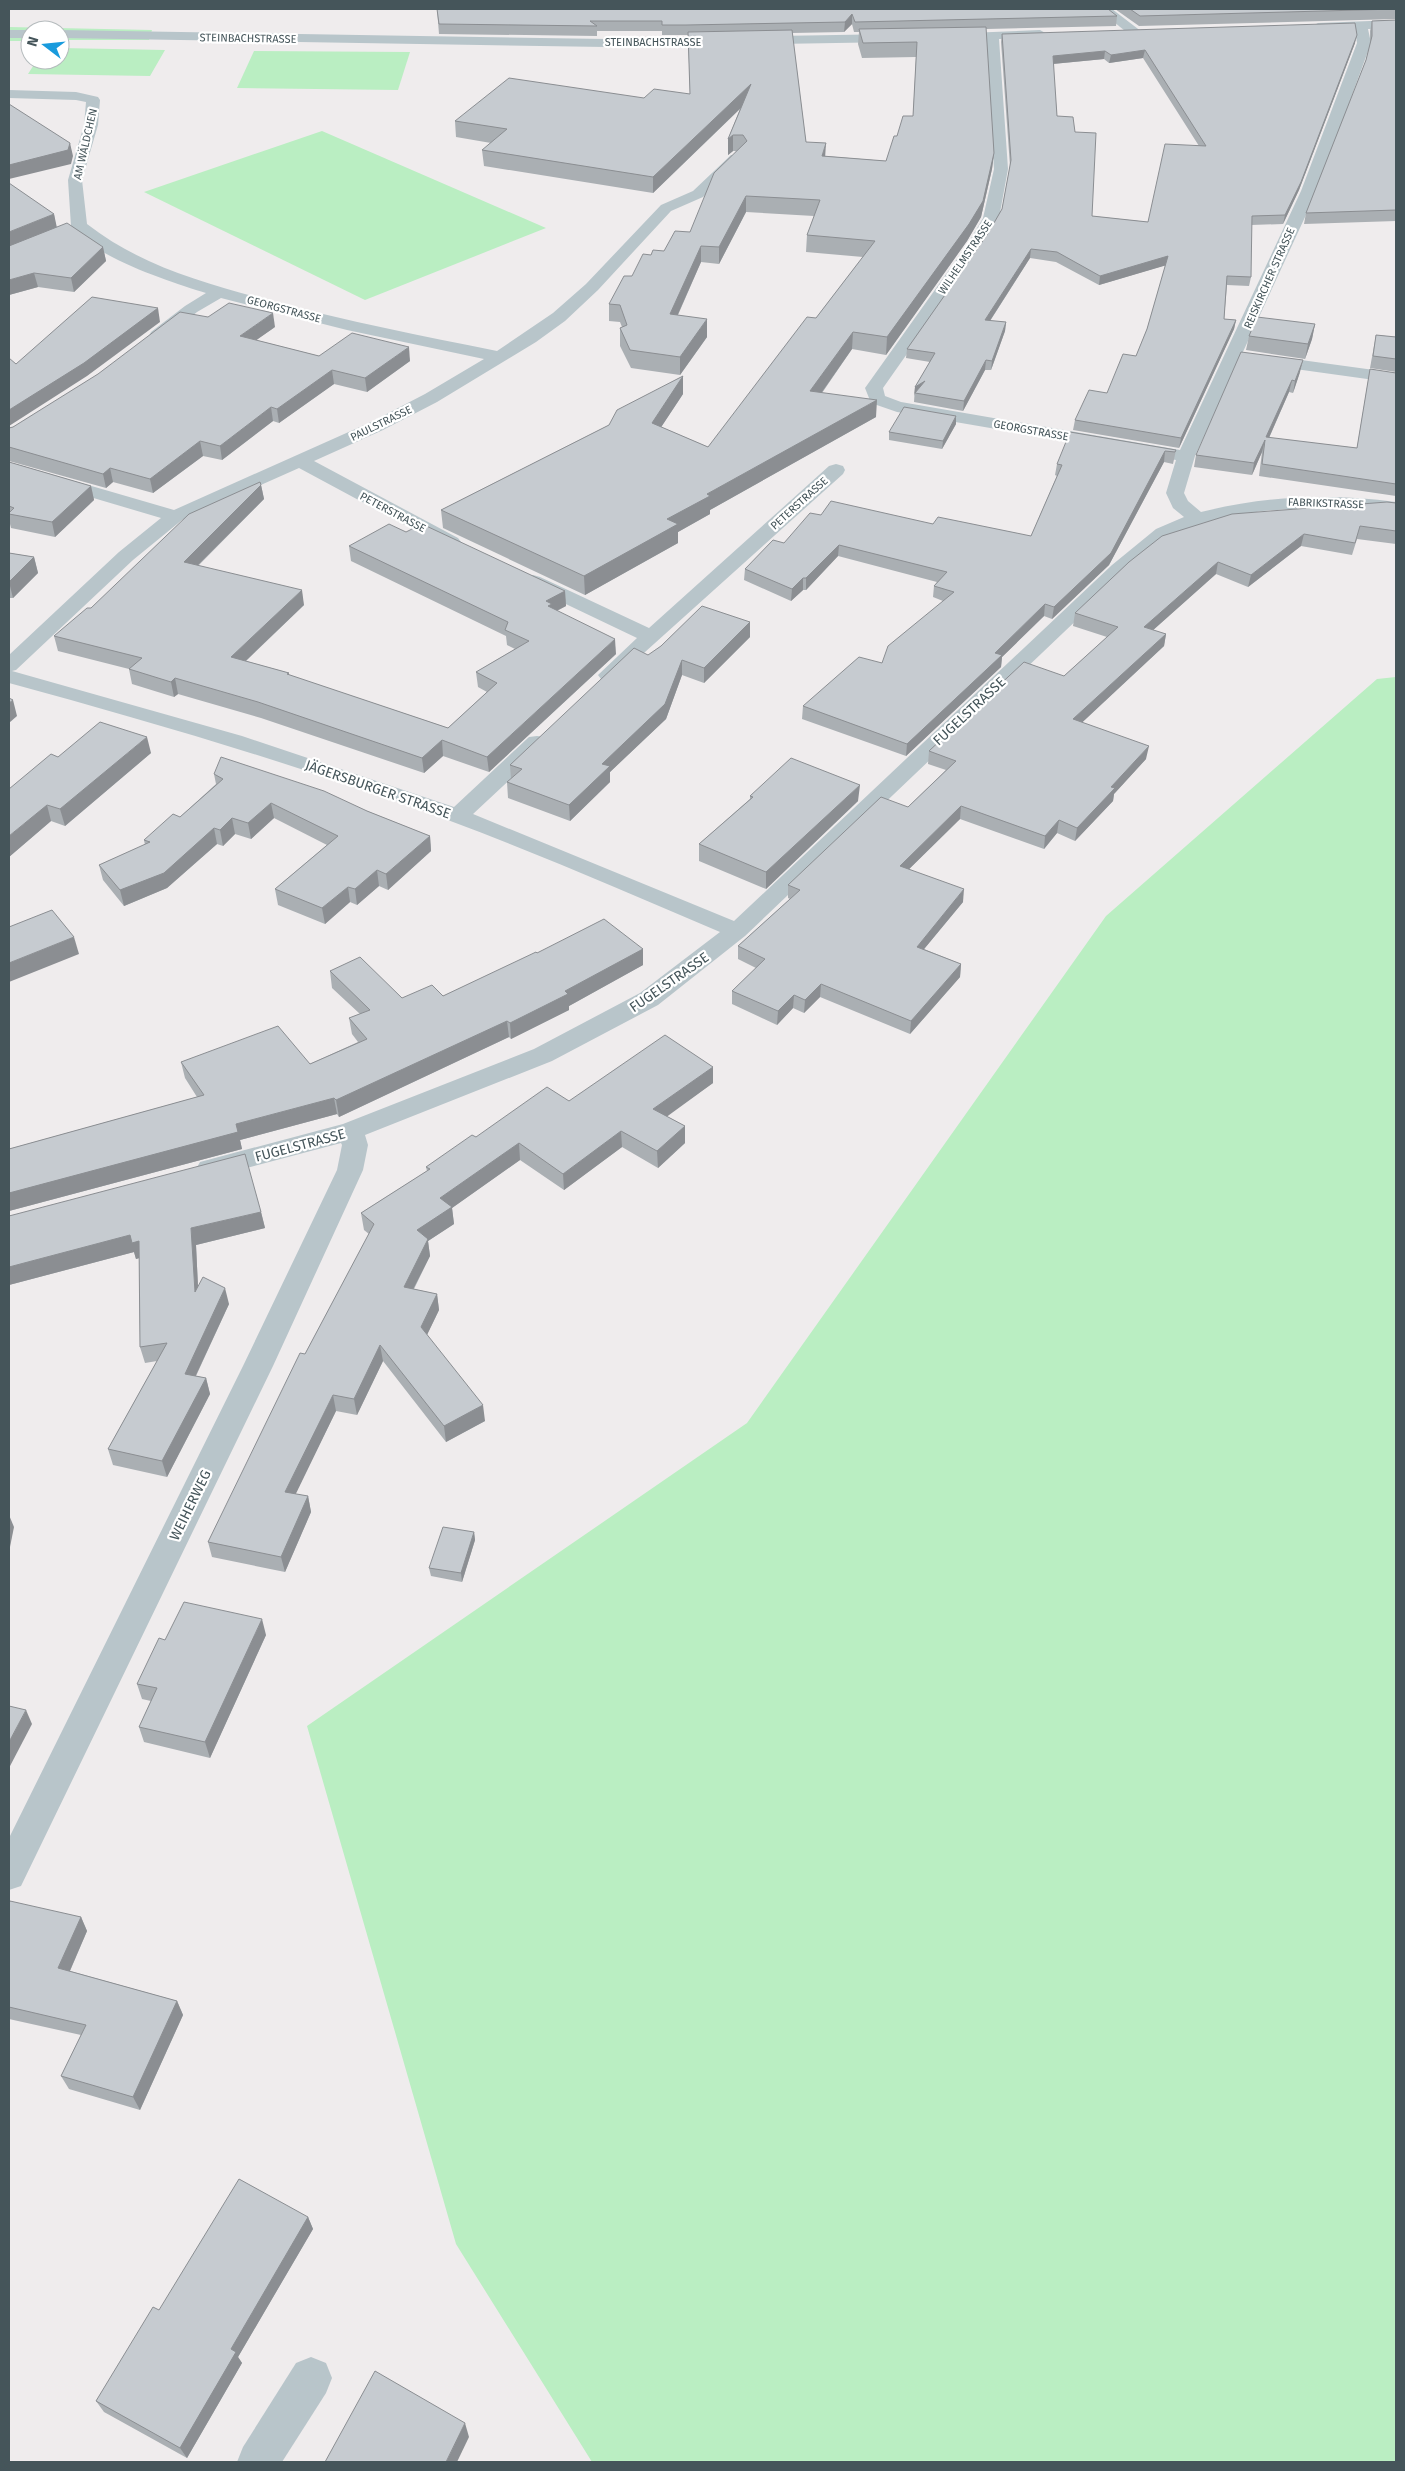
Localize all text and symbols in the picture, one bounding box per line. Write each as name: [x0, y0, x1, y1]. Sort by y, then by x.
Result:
north arrow: [20, 20, 70, 70]
street label: STEINBACHSTRASSE: [200, 31, 297, 46]
text: N: [24, 35, 42, 48]
street label: STEINBACHSTRASSE: [605, 36, 701, 49]
street label: AM WÄLDCHEN: [70, 107, 100, 181]
street label: WILHELMSTRASSE: [936, 217, 995, 297]
street label: REISKIRCHER STRASSE: [1241, 226, 1298, 331]
street label: GEORGSTRASSE: [246, 293, 322, 326]
street label: PAULSTRASSE: [348, 403, 414, 444]
street label: GEORGSTRASSE: [992, 417, 1070, 444]
street label: PETERSTRASSE: [768, 474, 831, 532]
street label: PETERSTRASSE: [358, 490, 428, 535]
street label: FABRIKSTRASSE: [1288, 496, 1364, 511]
street label: FUGELSTRASSE: [930, 673, 1009, 749]
street label: JÄGERSBURGER STRASSE: [303, 757, 453, 822]
street label: FUGELSTRASSE: [626, 949, 712, 1016]
street label: FUGELSTRASSE: [253, 1125, 347, 1166]
street label: WEIHERWEG: [166, 1467, 215, 1543]

